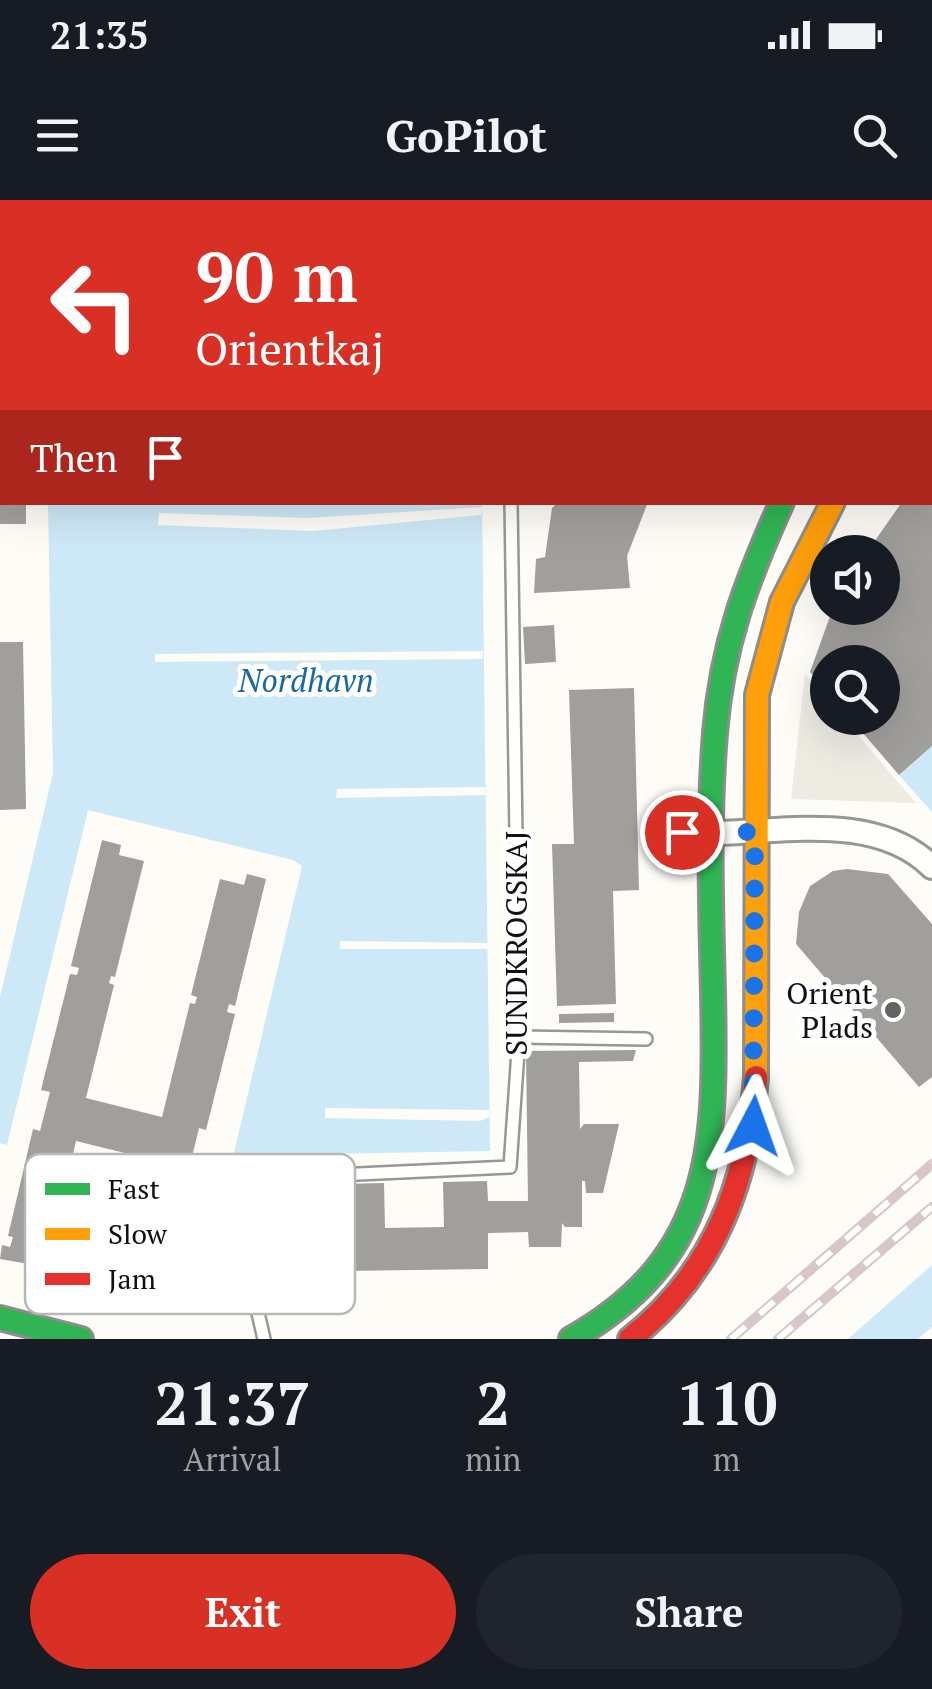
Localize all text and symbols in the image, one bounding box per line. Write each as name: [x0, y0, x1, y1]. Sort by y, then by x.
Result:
text: 21:35: [50, 10, 149, 60]
text: GoPilot: [385, 105, 547, 165]
icon: menu: [30, 108, 85, 163]
icon: search: [847, 108, 902, 163]
text: 90 m: [195, 229, 358, 322]
icon: left: [30, 240, 160, 370]
text: Orientkaj: [195, 318, 384, 378]
icon: arrive: [138, 430, 193, 485]
text: Then: [30, 433, 118, 483]
map controls: [810, 535, 900, 735]
button: sound: [810, 535, 900, 625]
button: search: [810, 645, 900, 735]
water label: Nordhavn: [237, 659, 374, 701]
pin: [640, 790, 725, 875]
icon: arrive: [655, 805, 710, 860]
street label: SUNDKROGSKAJ: [496, 830, 536, 1056]
place label: Orient Plads: [786, 973, 873, 1047]
marker: Orient Plads: [882, 999, 904, 1021]
position arrow: [701, 1074, 805, 1178]
legend: [25, 1154, 355, 1314]
text: Fast: [108, 1170, 160, 1207]
text: Slow: [108, 1215, 168, 1252]
text: Jam: [108, 1260, 156, 1297]
text: 21:37: [154, 1363, 311, 1442]
text: 2: [476, 1363, 510, 1442]
text: 110: [676, 1363, 778, 1442]
text: Arrival: [184, 1438, 282, 1480]
text: min: [465, 1438, 521, 1480]
text: m: [713, 1438, 740, 1480]
button: Exit: [30, 1554, 456, 1669]
button: Share: [476, 1554, 902, 1669]

